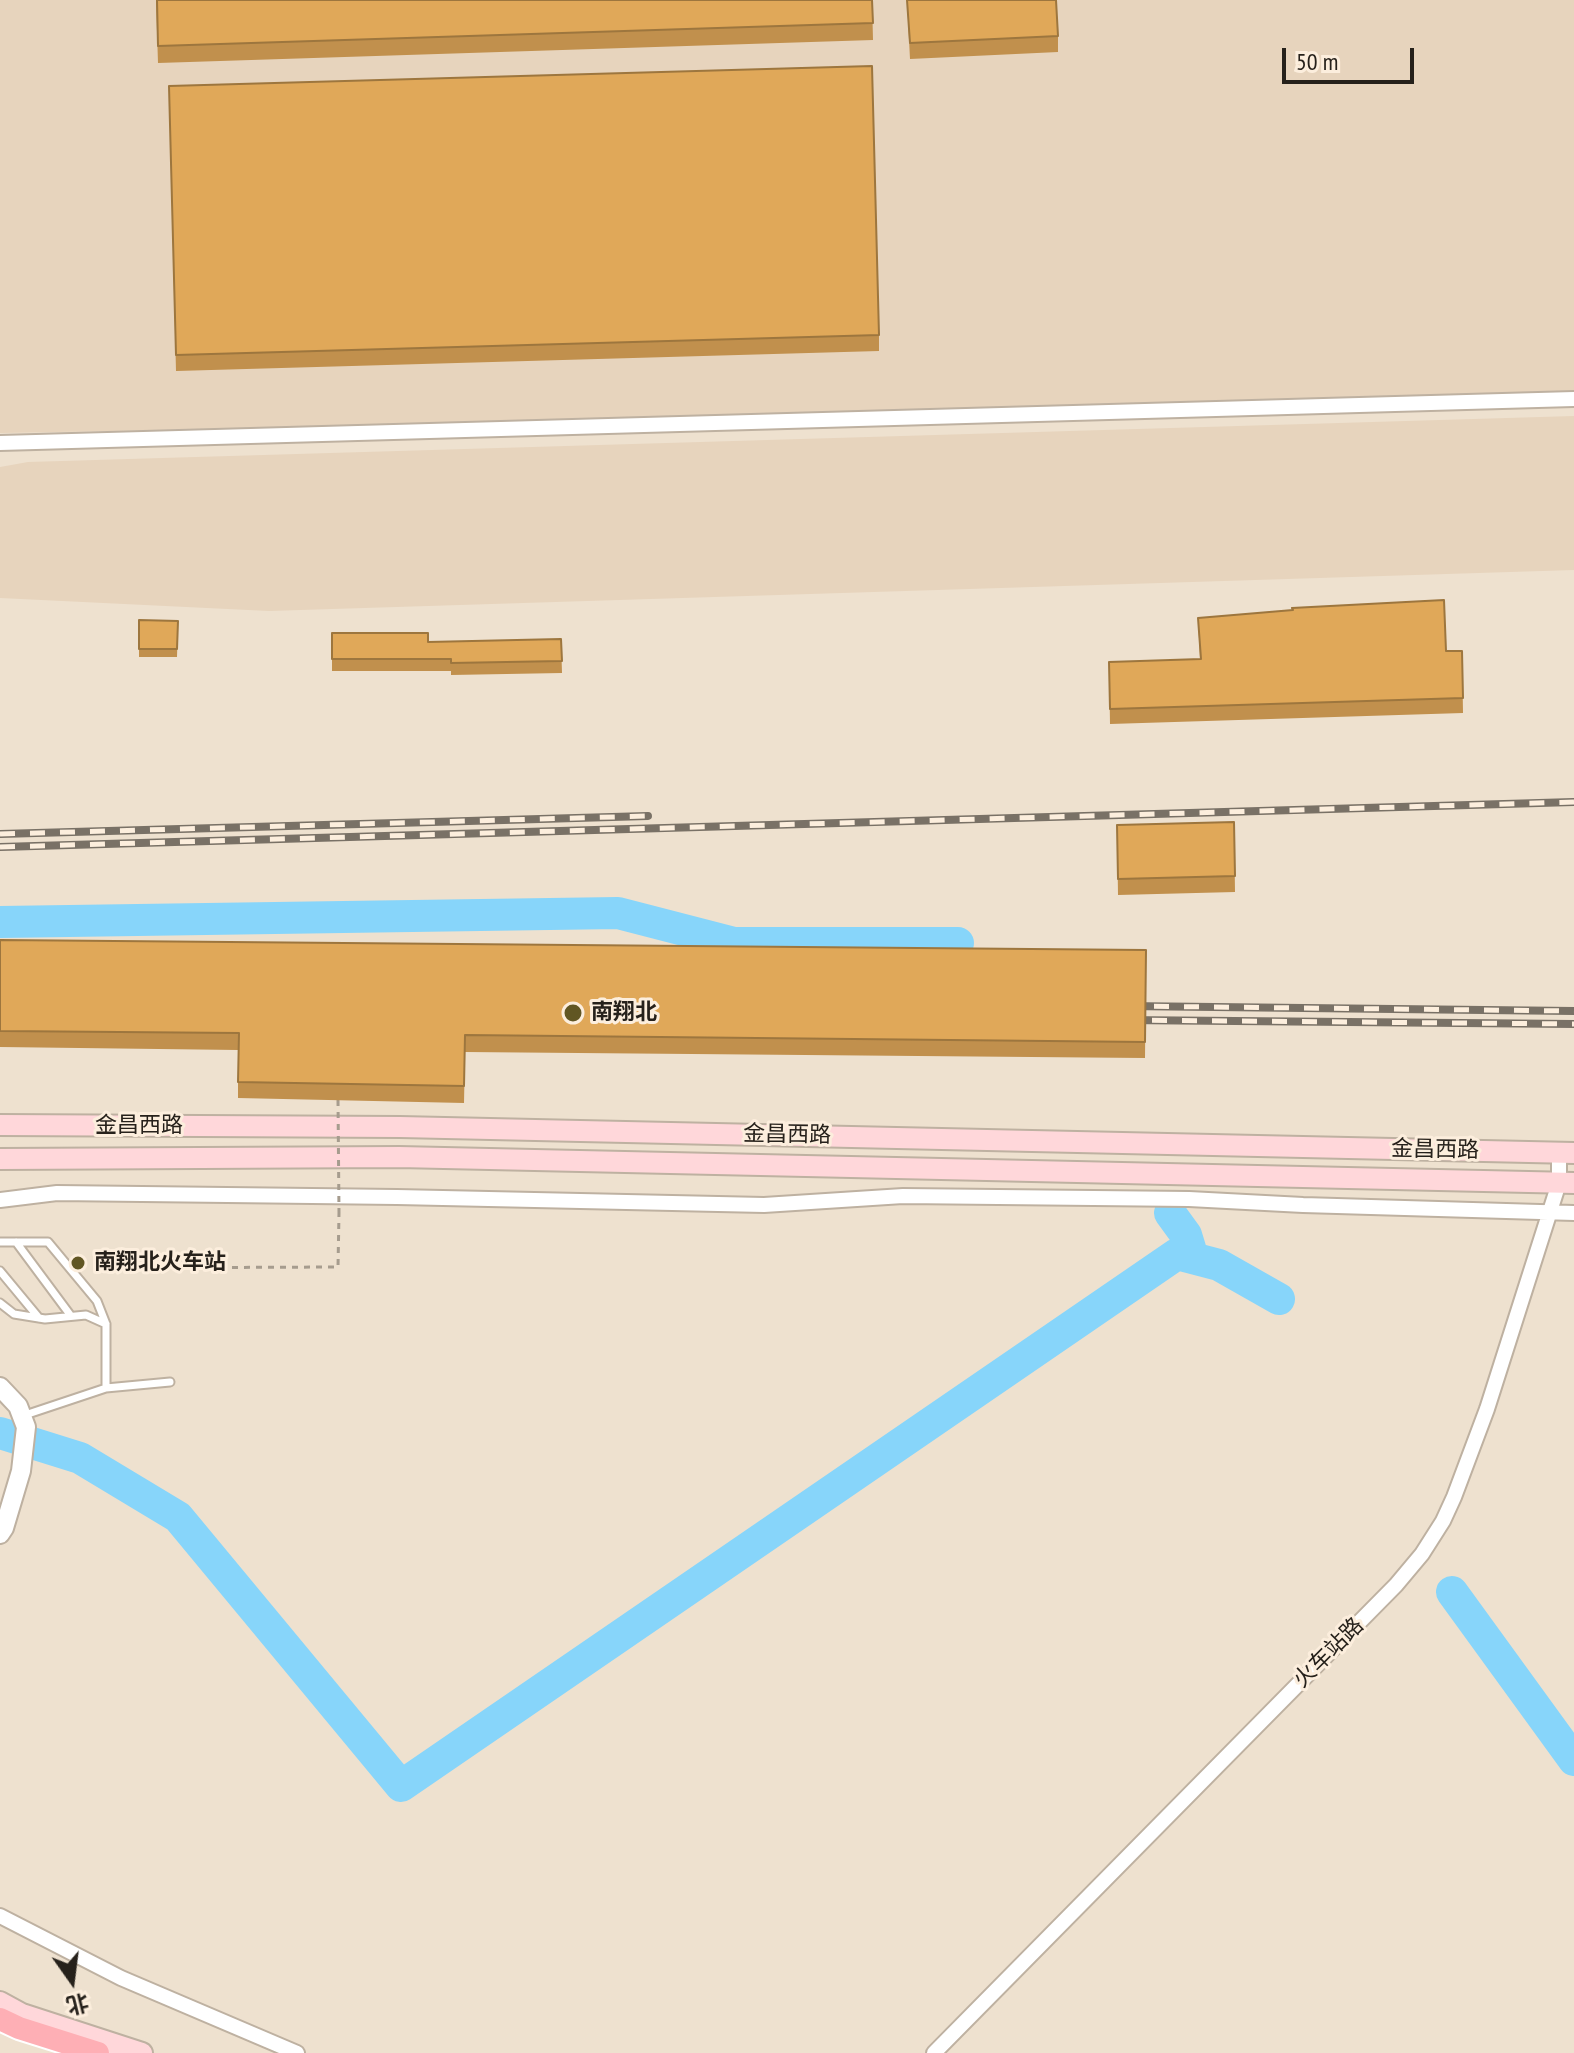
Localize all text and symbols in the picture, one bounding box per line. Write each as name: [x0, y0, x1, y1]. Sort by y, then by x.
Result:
scale bar: [1286, 32, 1418, 82]
text: 50 m: [1296, 46, 1338, 77]
place label: 南翔北: [591, 1000, 657, 1026]
marker: 南翔北: [562, 1002, 584, 1024]
street label: 金昌西路: [95, 1113, 183, 1139]
street label: 金昌西路: [743, 1121, 831, 1149]
street label: 金昌西路: [1391, 1136, 1479, 1164]
place label: 南翔北火车站: [94, 1250, 226, 1276]
marker: 南翔北火车站: [69, 1254, 87, 1272]
street label: 火车站路: [1289, 1613, 1369, 1693]
north arrow: [32, 1941, 112, 2021]
text: 北: [64, 1988, 92, 2021]

